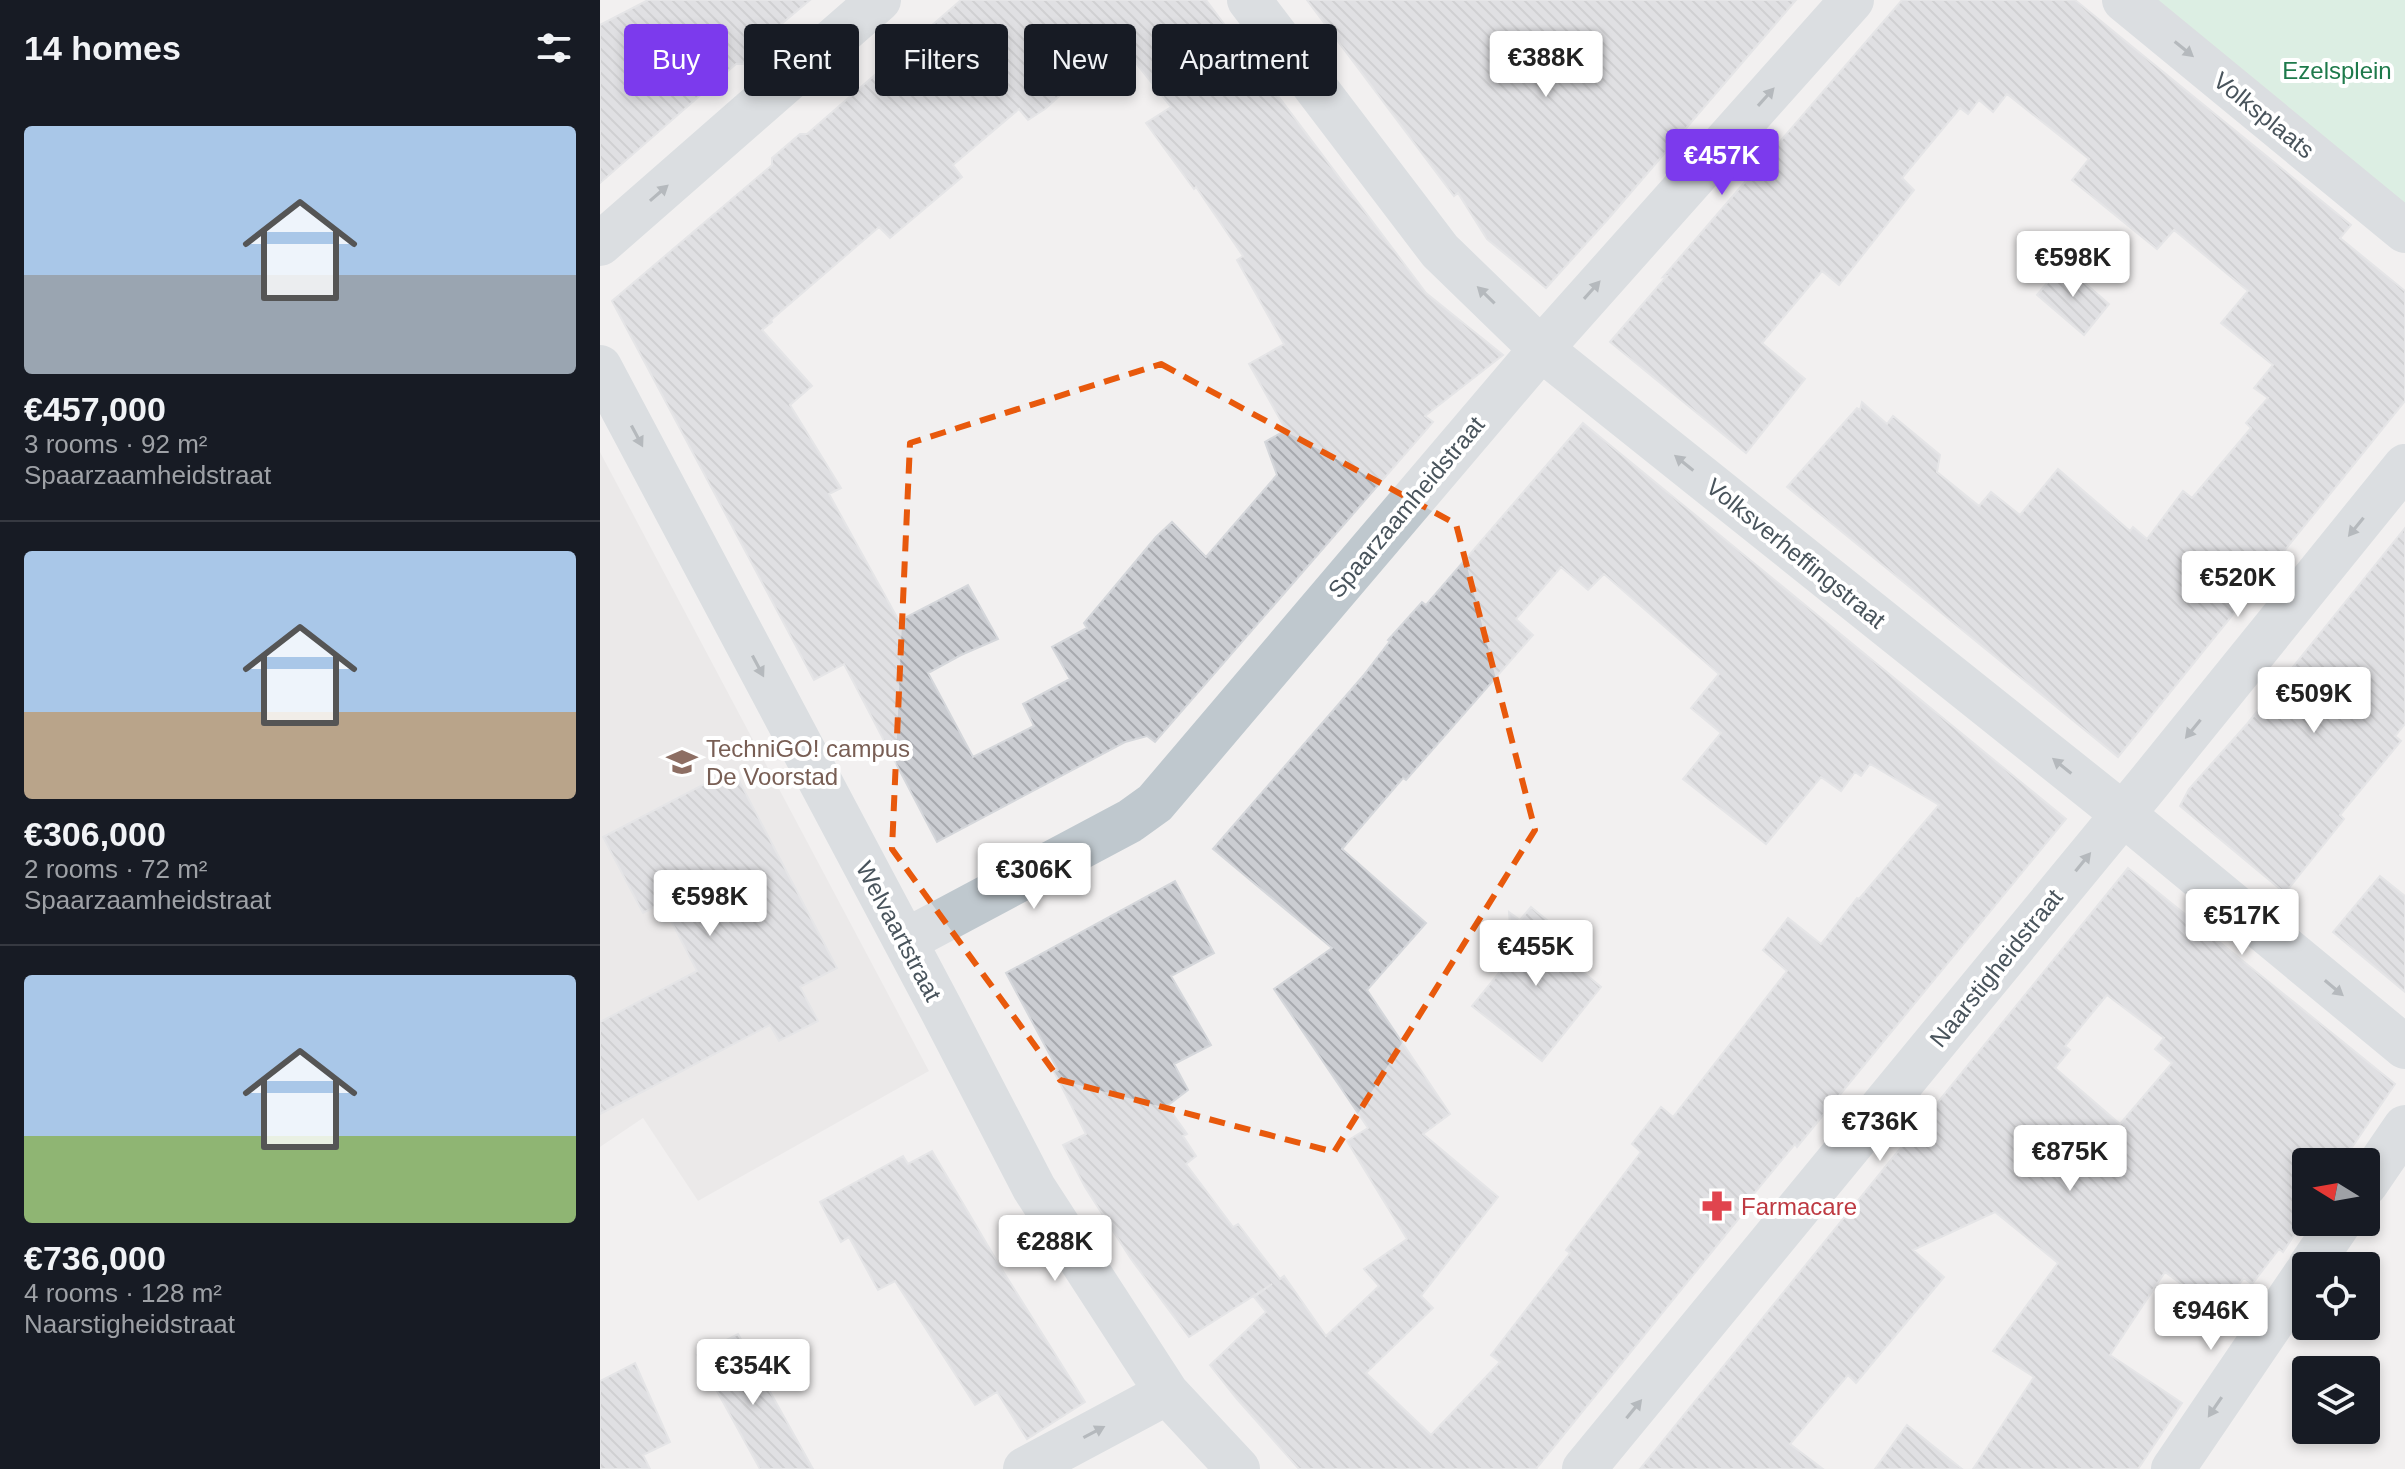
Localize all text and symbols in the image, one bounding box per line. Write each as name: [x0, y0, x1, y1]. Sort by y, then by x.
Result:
chip: Buy: [624, 24, 728, 96]
chip: Rent: [744, 24, 859, 96]
chip: Filters: [875, 24, 1008, 96]
chip: New: [1024, 24, 1136, 96]
chip: Apartment: [1152, 24, 1337, 96]
icon: filters: [532, 26, 576, 70]
text: 14 homes: [24, 29, 181, 67]
pin: €388K: [1490, 31, 1602, 99]
one-way arrow: [2174, 41, 2194, 57]
text: €388K: [1508, 42, 1584, 72]
park label: Ezelsplein: [2282, 57, 2392, 84]
street label: Volksplaats: [2208, 66, 2320, 164]
one-way arrow: [1756, 87, 1774, 106]
pin: €457K: [1666, 129, 1778, 197]
text: €457K: [1684, 140, 1760, 170]
icon: home: [228, 178, 372, 322]
one-way arrow: [648, 185, 668, 202]
pin: €598K: [2017, 231, 2129, 299]
text: €598K: [2035, 242, 2111, 272]
one-way arrow: [1583, 281, 1601, 300]
one-way arrow: [1477, 287, 1496, 305]
text: €457,000: [24, 390, 166, 428]
street label: Spaarzaamheidstraat: [1322, 411, 1490, 603]
one-way arrow: [630, 425, 643, 448]
text: 3 rooms · 92 m²: [24, 429, 208, 459]
one-way arrow: [1674, 456, 1694, 472]
text: Spaarzaamheidstraat: [24, 460, 271, 490]
street label: Volksverheffingstraat: [1701, 473, 1891, 634]
one-way arrow: [2348, 517, 2365, 537]
pin: €520K: [2182, 551, 2294, 619]
text: €520K: [2200, 562, 2276, 592]
icon: home: [228, 603, 372, 747]
one-way arrow: [751, 655, 765, 677]
pin: €509K: [2258, 667, 2370, 735]
text: €509K: [2276, 678, 2352, 708]
one-way arrow: [2185, 719, 2201, 739]
place label: TechniGO! campus De Voorstad: [706, 735, 910, 790]
school or university icon: TechniGO! campus De Voorstad: [665, 745, 699, 779]
one-way arrow: [2052, 758, 2072, 774]
text: €306,000: [24, 815, 166, 853]
pin: €306K: [978, 843, 1090, 911]
one-way arrow: [2075, 852, 2091, 872]
text: 2 rooms · 72 m²: [24, 854, 208, 884]
text: €306K: [996, 854, 1072, 884]
street label: Welvaartstraat: [851, 857, 947, 1006]
pin: €598K: [654, 870, 766, 938]
text: €598K: [672, 881, 748, 911]
street label: Naarstigheidstraat: [1924, 884, 2068, 1052]
text: Spaarzaamheidstraat: [24, 885, 271, 915]
pin: €517K: [2186, 889, 2298, 957]
text: €517K: [2204, 900, 2280, 930]
pin: €455K: [1480, 920, 1592, 988]
text: €455K: [1498, 931, 1574, 961]
one-way arrow: [2324, 980, 2345, 997]
icon: home: [228, 1027, 372, 1171]
pin: €736K: [1824, 1095, 1936, 1163]
text: €736K: [1842, 1106, 1918, 1136]
pin: €875K: [2014, 1125, 2126, 1193]
text: €875K: [2032, 1136, 2108, 1166]
north arrow: [2292, 1148, 2380, 1236]
map controls: [2292, 1148, 2380, 1444]
pharmacy icon: Farmacare: [1700, 1189, 1734, 1223]
place label: Farmacare: [1741, 1193, 1857, 1220]
pin: €288K: [999, 1215, 1111, 1283]
text: €288K: [1017, 1226, 1093, 1256]
text: €736,000: [24, 1239, 166, 1277]
button: locate: [2292, 1252, 2380, 1340]
text: 4 rooms · 128 m²: [24, 1278, 222, 1308]
pin: €946K: [2155, 1284, 2267, 1352]
text: €946K: [2173, 1295, 2249, 1325]
text: Naarstigheidstraat: [24, 1309, 235, 1339]
pin: €354K: [697, 1339, 809, 1407]
text: €354K: [715, 1350, 791, 1380]
button: layers: [2292, 1356, 2380, 1444]
one-way arrow: [2208, 1396, 2223, 1417]
one-way arrow: [1625, 1399, 1642, 1419]
one-way arrow: [1082, 1425, 1105, 1439]

